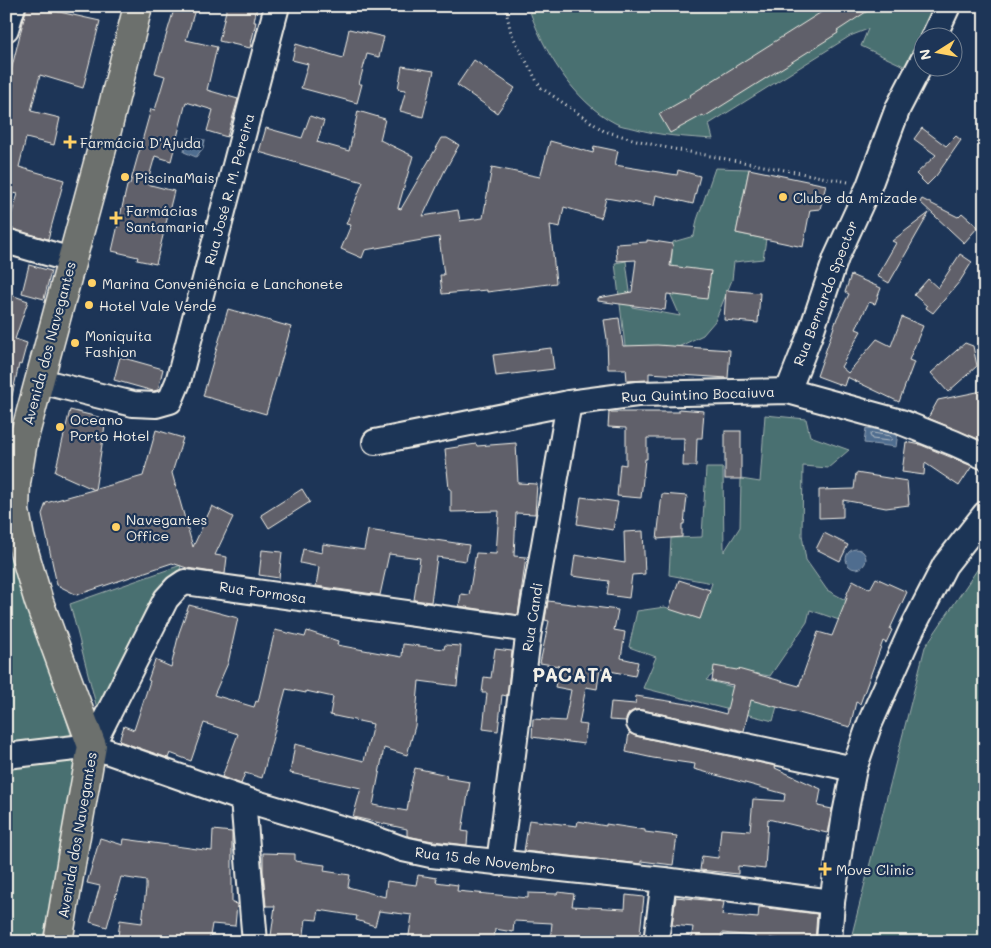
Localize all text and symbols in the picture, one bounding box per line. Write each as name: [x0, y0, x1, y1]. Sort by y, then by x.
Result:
north arrow: [914, 28, 964, 78]
text: N: [914, 48, 935, 62]
street label: Rua José R. M. Pereira: [200, 111, 258, 267]
place label: Farmácia D'Ajuda: [80, 133, 202, 152]
marker: Farmácia D'Ajuda: [64, 136, 76, 148]
place label: PiscinaMais: [135, 168, 215, 187]
marker: PiscinaMais: [119, 171, 131, 183]
place label: Clube da Amizade: [793, 188, 918, 207]
marker: Clube da Amizade: [777, 191, 789, 203]
place label: Farmácias Santamaria: [126, 201, 205, 236]
marker: Farmácias Santamaria: [110, 212, 122, 224]
street label: Rua Bernardo Spector: [788, 218, 862, 368]
street label: Avenida dos Navegantes: [18, 259, 80, 427]
place label: Marina Conveniência e Lanchonete: [102, 274, 343, 293]
marker: Marina Conveniência e Lanchonete: [86, 277, 98, 289]
place label: Hotel Vale Verde: [99, 296, 217, 315]
marker: Hotel Vale Verde: [83, 299, 95, 311]
place label: Moniquita Fashion: [85, 326, 152, 361]
marker: Moniquita Fashion: [69, 337, 81, 349]
street label: Rua Quintino Bocaiuva: [621, 382, 775, 406]
place label: Oceano Porto Hotel: [70, 410, 149, 445]
marker: Oceano Porto Hotel: [54, 421, 66, 433]
place label: Navegantes Office: [126, 510, 207, 545]
marker: Navegantes Office: [110, 521, 122, 533]
street label: Rua Formosa: [218, 576, 308, 608]
street label: Rua Candi: [517, 581, 547, 653]
district label: PACATA: [532, 662, 614, 687]
street label: Avenida dos Navegantes: [53, 750, 101, 920]
street label: Rua 15 de Novembro: [414, 842, 556, 878]
place label: Move Clinic: [836, 860, 914, 879]
marker: Move Clinic: [818, 862, 832, 876]

